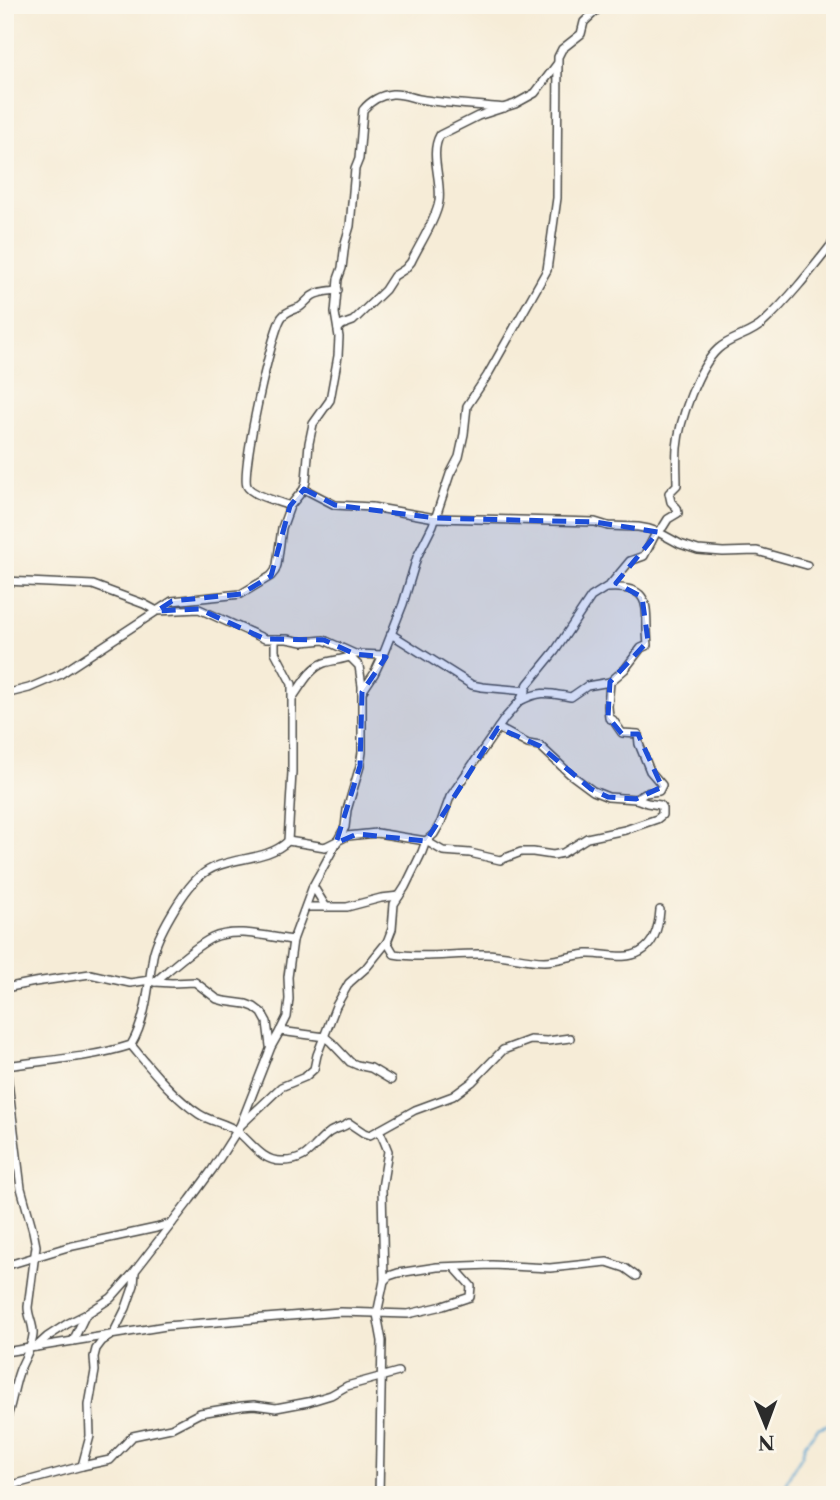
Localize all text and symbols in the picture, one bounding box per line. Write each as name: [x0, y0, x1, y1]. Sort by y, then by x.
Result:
north arrow: [732, 1392, 802, 1462]
text: N: [758, 1431, 775, 1454]

